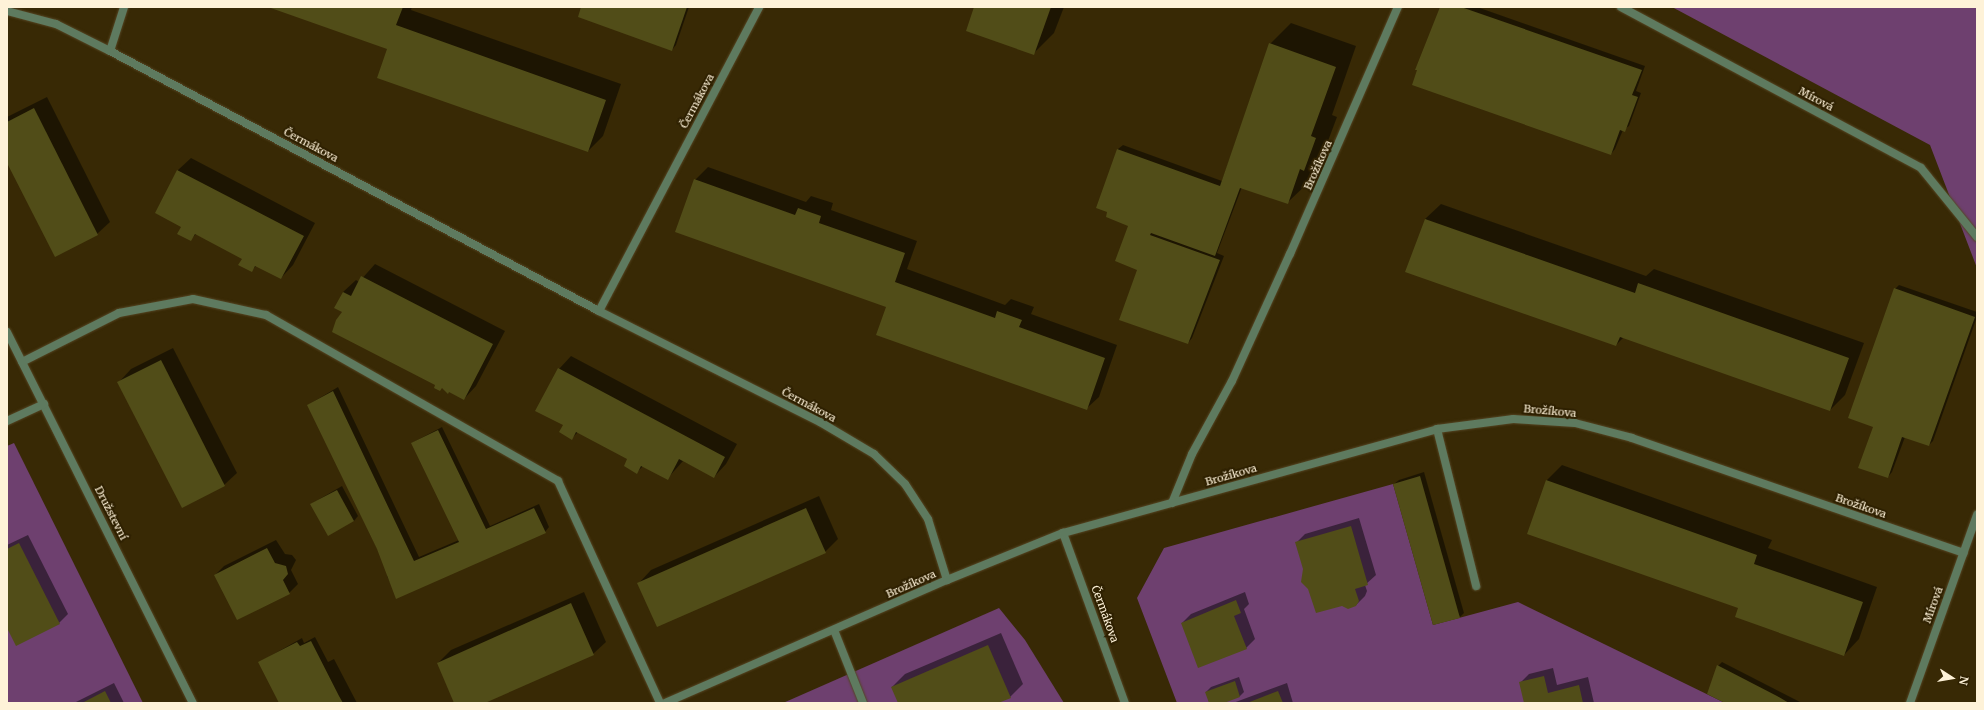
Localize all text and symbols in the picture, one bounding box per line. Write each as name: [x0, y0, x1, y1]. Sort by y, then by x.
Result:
street label: Čermákova: [677, 72, 717, 130]
street label: Mírová: [1796, 84, 1836, 114]
street label: Čermákova: [282, 125, 340, 165]
street label: Brožíkova: [1301, 138, 1335, 192]
street label: Čermákova: [780, 385, 838, 425]
street label: Brožíkova: [1523, 402, 1577, 420]
street label: Brožíkova: [1204, 461, 1258, 489]
street label: Družstevní: [92, 484, 130, 542]
street label: Brožíkova: [1834, 491, 1888, 521]
street label: Brožíkova: [884, 567, 938, 601]
street label: Čermákova: [1089, 584, 1121, 644]
street label: Mírová: [1920, 585, 1946, 625]
north arrow: [1932, 658, 1972, 698]
text: N: [1956, 675, 1971, 686]

